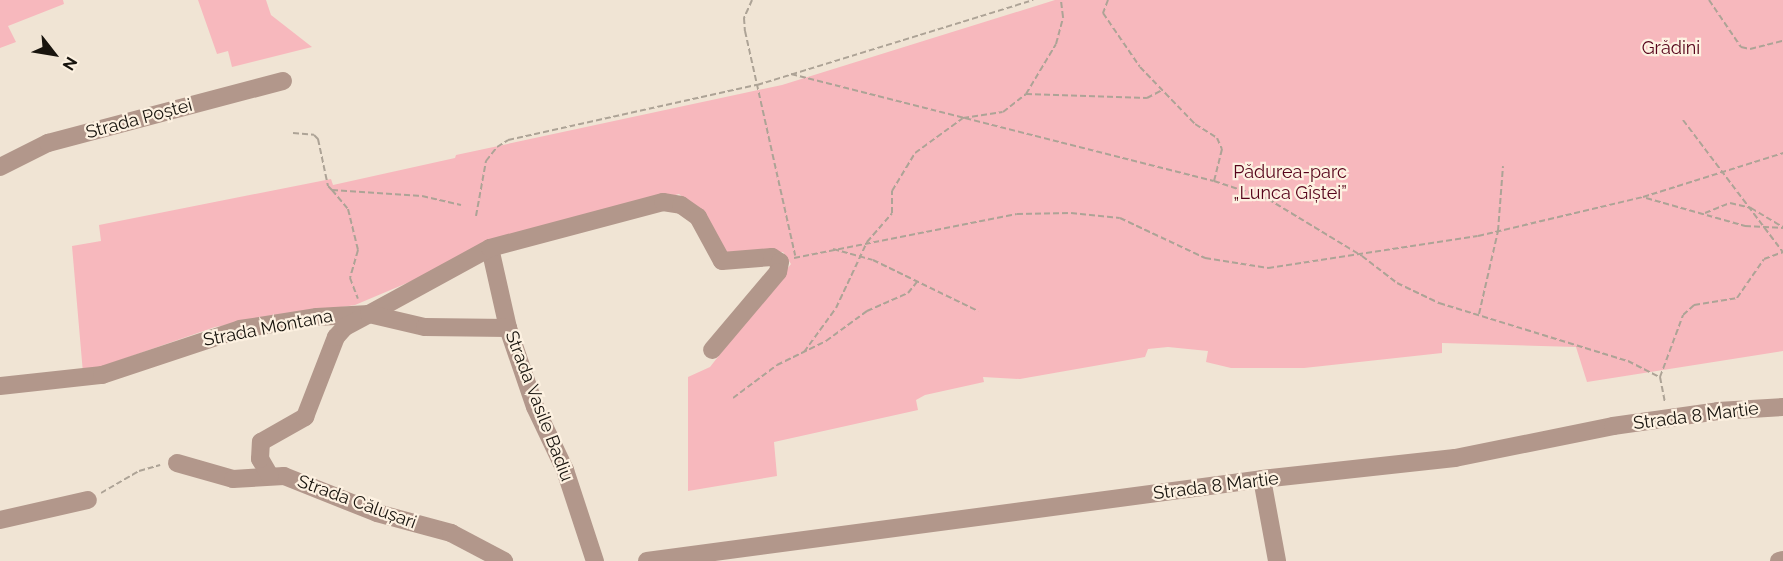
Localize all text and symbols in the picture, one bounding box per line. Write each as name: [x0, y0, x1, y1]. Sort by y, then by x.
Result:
north arrow: [24, 24, 84, 84]
park label: Grădini: [1642, 37, 1700, 59]
text: N: [59, 53, 81, 74]
street label: Strada Poștei: [83, 94, 195, 144]
park label: Pădurea-parc „Lunca Gîștei”: [1233, 162, 1347, 204]
street label: Strada Montana: [201, 305, 335, 351]
street label: Strada Vasile Badiu: [500, 328, 578, 484]
street label: Strada 8 Martie: [1632, 398, 1760, 434]
street label: Strada 8 Martie: [1152, 468, 1280, 504]
street label: Strada Călușari: [295, 470, 419, 534]

